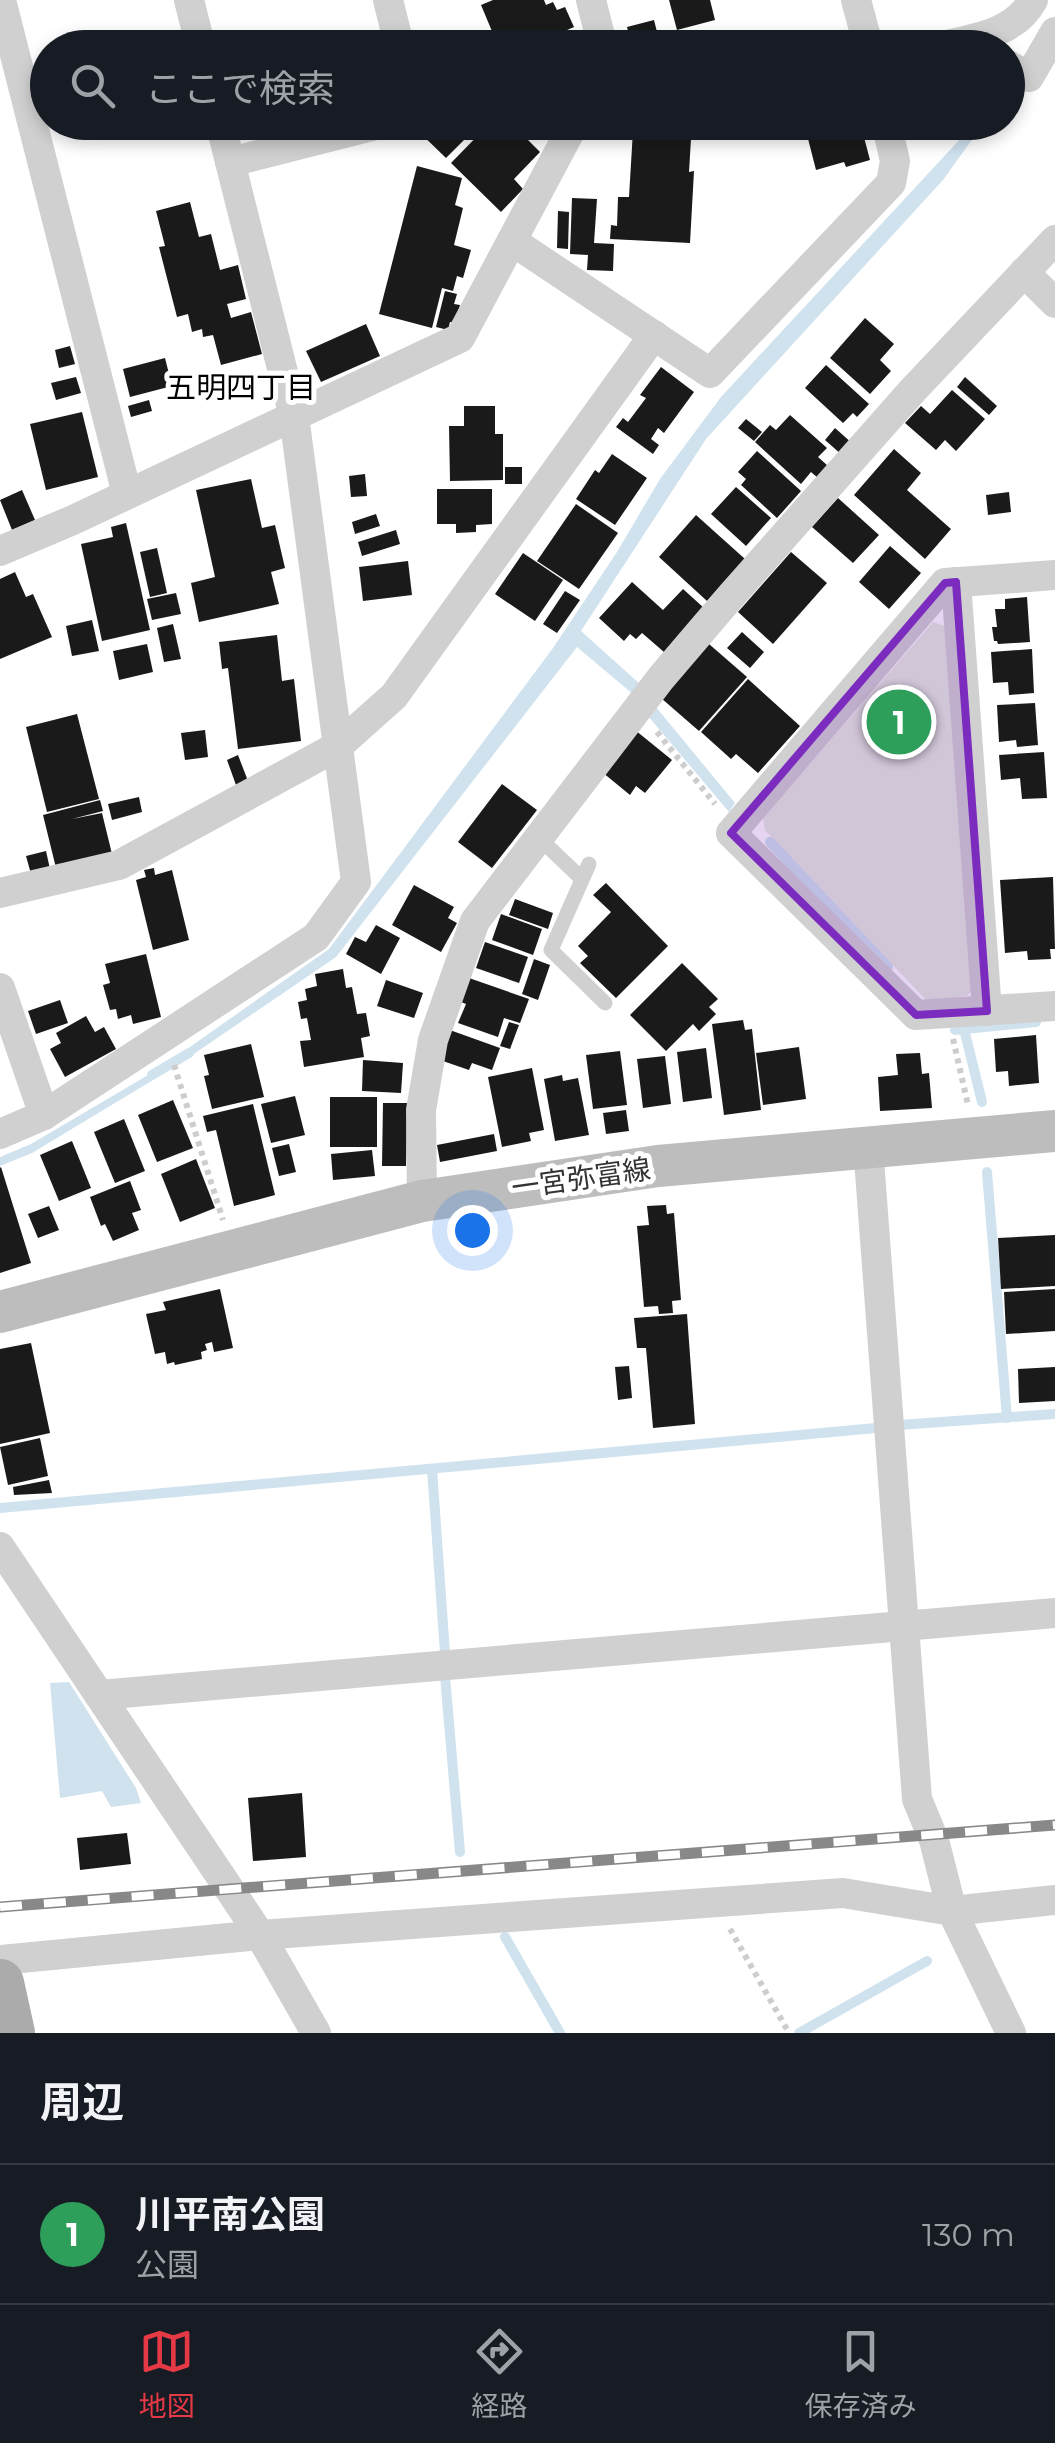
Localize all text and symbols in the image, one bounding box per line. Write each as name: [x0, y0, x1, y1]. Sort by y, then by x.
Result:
search box: [30, 30, 1025, 140]
icon: search: [65, 58, 120, 113]
text: ここで検索: [145, 65, 335, 112]
district label: 五明四丁目: [166, 369, 316, 406]
pin: 1: [866, 684, 932, 760]
street label: 一宮弥富線: [509, 1151, 653, 1205]
your location: [447, 1205, 498, 1256]
text: 周辺: [40, 2076, 124, 2128]
text: 川平南公園: [135, 2191, 325, 2238]
text: 1: [66, 2215, 79, 2254]
text: 130 m: [922, 2215, 1015, 2254]
text: 公園: [135, 2245, 199, 2284]
tab: 地図: [138, 2324, 195, 2424]
tab: 経路: [471, 2324, 528, 2424]
tab: 保存済み: [804, 2324, 917, 2424]

